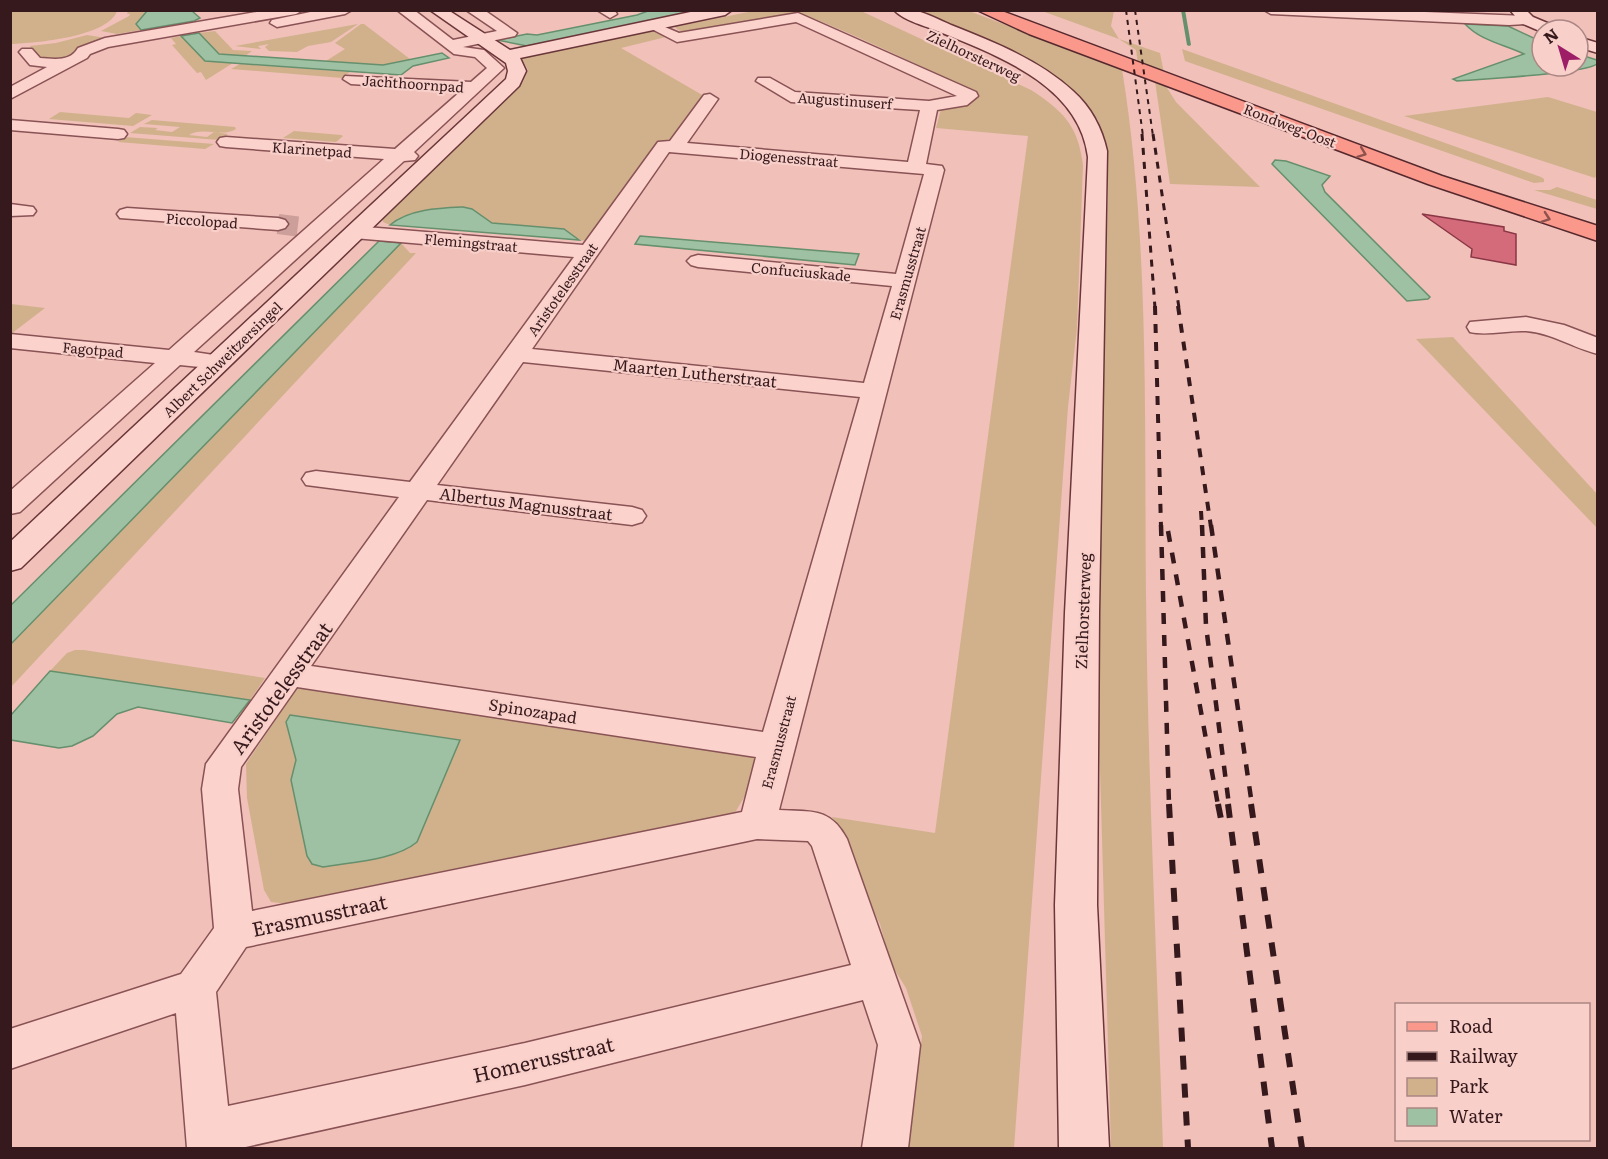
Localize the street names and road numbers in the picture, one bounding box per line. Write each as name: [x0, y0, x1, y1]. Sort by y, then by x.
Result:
street label: Zielhorsterweg: [924, 24, 1025, 86]
street label: Jachthoornpad: [361, 69, 465, 97]
street label: Augustinuserf: [797, 87, 895, 113]
street label: Rondweg-Oost: [1241, 98, 1339, 152]
street label: Klarinetpad: [271, 136, 353, 162]
street label: Diogenesstraat: [739, 143, 840, 171]
street label: Piccolopad: [165, 208, 239, 233]
street label: Erasmusstraat: [884, 224, 930, 322]
street label: Flemingstraat: [424, 228, 519, 256]
street label: Aristotelesstraat: [522, 238, 602, 340]
street label: Confuciuskade: [750, 257, 852, 285]
street label: Albert Schweitzersingel: [158, 296, 286, 421]
street label: Fagotpad: [62, 336, 125, 362]
street label: Maarten Lutherstraat: [612, 351, 779, 393]
street label: Albertus Magnusstraat: [438, 480, 614, 526]
street label: Zielhorsterweg: [1068, 552, 1096, 670]
street label: Aristotelesstraat: [222, 615, 338, 759]
street label: Spinozapad: [487, 691, 579, 729]
street label: Erasmusstraat: [756, 693, 800, 791]
street label: Erasmusstraat: [249, 885, 389, 943]
street label: Homerusstraat: [470, 1027, 616, 1089]

